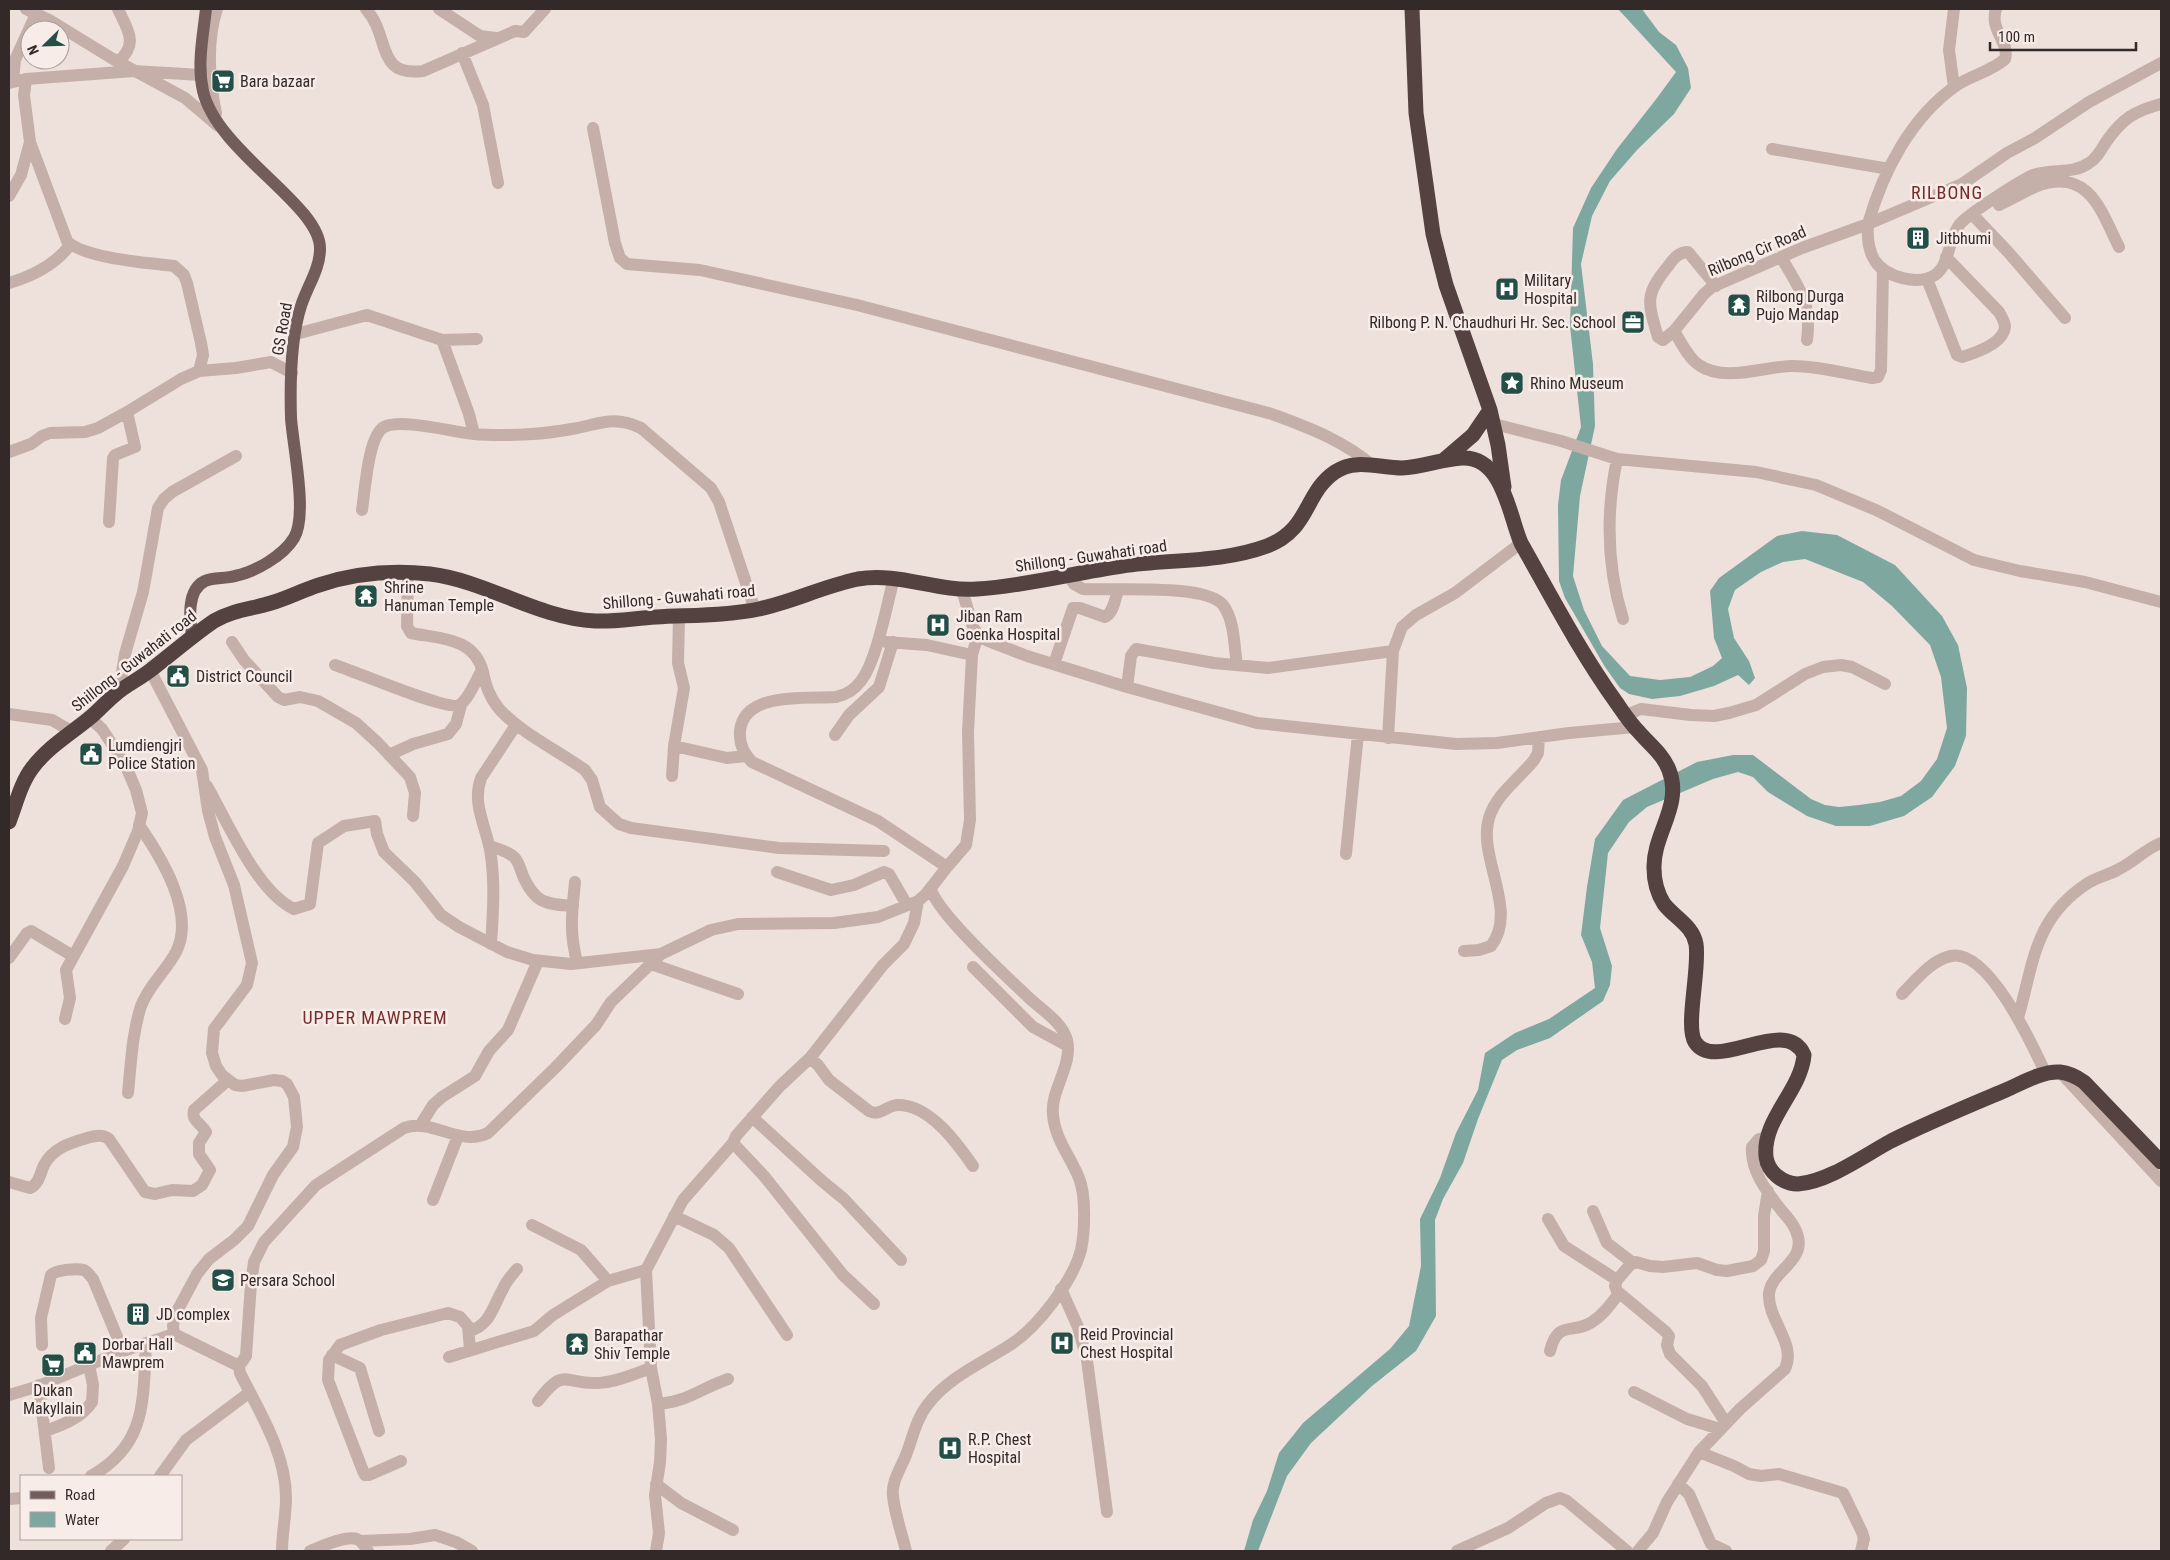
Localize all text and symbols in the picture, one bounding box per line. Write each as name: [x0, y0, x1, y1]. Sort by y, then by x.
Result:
north arrow: [20, 20, 70, 70]
scale bar: [1990, 20, 2136, 52]
text: 100 m: [1998, 28, 2035, 46]
text: N: [24, 43, 42, 57]
supermarket icon: Bara bazaar: [210, 68, 236, 94]
place label: Bara bazaar: [240, 72, 315, 91]
district label: RILBONG: [1911, 182, 1983, 203]
street label: Rilbong Cir Road: [1705, 222, 1809, 280]
building icon: Jitbhumi: [1905, 225, 1931, 251]
place label: Jitbhumi: [1936, 229, 1991, 248]
place label: Military Hospital: [1524, 271, 1577, 308]
hospital icon: Military Hospital: [1494, 276, 1520, 302]
place label: Rilbong Durga Pujo Mandap: [1756, 287, 1844, 324]
temple icon: Rilbong Durga Pujo Mandap: [1726, 292, 1752, 318]
street label: GS Road: [268, 301, 296, 357]
office icon: Rilbong P. N. Chaudhuri Hr. Sec. School: [1620, 309, 1646, 335]
place label: Rilbong P. N. Chaudhuri Hr. Sec. School: [1369, 313, 1616, 332]
place icon: Rhino Museum: [1499, 370, 1525, 396]
place label: Rhino Museum: [1530, 374, 1624, 393]
street label: Shillong - Guwahati road: [1014, 536, 1168, 576]
place label: Shrine Hanuman Temple: [384, 578, 494, 615]
street label: Shillong - Guwahati road: [602, 581, 756, 613]
temple icon: Shrine Hanuman Temple: [353, 583, 379, 609]
street label: Shillong - Guwahati road: [68, 606, 200, 716]
place label: Jiban Ram Goenka Hospital: [956, 607, 1060, 644]
hospital icon: Jiban Ram Goenka Hospital: [925, 612, 951, 638]
public building icon: District Council: [165, 663, 191, 689]
place label: District Council: [196, 667, 293, 686]
place label: Lumdiengjri Police Station: [108, 736, 196, 773]
public building icon: Lumdiengjri Police Station: [78, 741, 104, 767]
district label: UPPER MAWPREM: [302, 1007, 448, 1028]
school or university icon: Persara School: [210, 1267, 236, 1293]
place label: Persara School: [240, 1271, 335, 1290]
building icon: JD complex: [125, 1301, 151, 1327]
place label: JD complex: [156, 1305, 230, 1324]
place label: Reid Provincial Chest Hospital: [1080, 1325, 1173, 1362]
place label: Barapathar Shiv Temple: [594, 1326, 670, 1363]
hospital icon: Reid Provincial Chest Hospital: [1049, 1330, 1075, 1356]
temple icon: Barapathar Shiv Temple: [564, 1331, 590, 1357]
place label: Dorbar Hall Mawprem: [102, 1335, 173, 1372]
public building icon: Dorbar Hall Mawprem: [72, 1340, 98, 1366]
supermarket icon: Dukan Makyllain: [40, 1352, 66, 1378]
place label: Dukan Makyllain: [23, 1381, 83, 1418]
place label: R.P. Chest Hospital: [968, 1430, 1032, 1467]
hospital icon: R.P. Chest Hospital: [937, 1435, 963, 1461]
legend: [20, 1475, 182, 1540]
text: Road: [65, 1486, 95, 1504]
text: Water: [65, 1511, 100, 1529]

